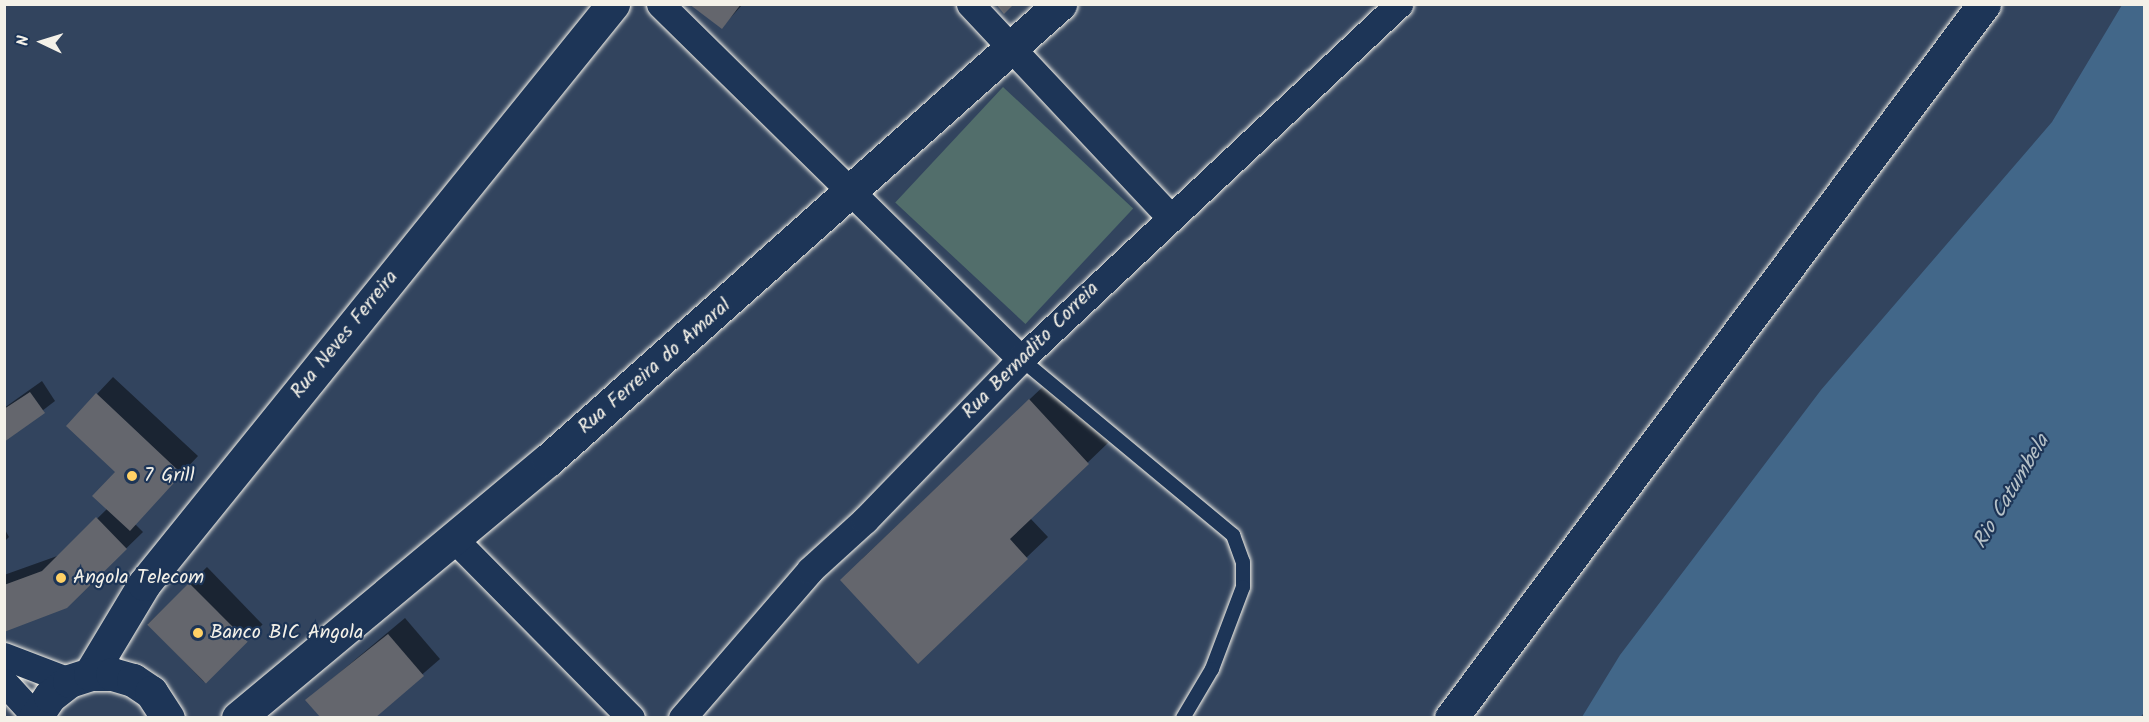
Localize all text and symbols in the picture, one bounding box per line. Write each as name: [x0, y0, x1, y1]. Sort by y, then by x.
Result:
north arrow: [12, 12, 72, 72]
text: N: [11, 35, 36, 47]
street label: Rua Neves Ferreira: [286, 266, 404, 404]
street label: Rua Bernadito Correia: [957, 277, 1105, 425]
street label: Rua Ferreira do Amaral: [574, 294, 736, 440]
water label: Rio Catumbela: [1968, 431, 2056, 553]
place label: 7 Grill: [144, 464, 195, 488]
marker: 7 Grill: [125, 469, 139, 483]
place label: Angola Telecom: [73, 566, 204, 590]
marker: Angola Telecom: [54, 571, 68, 585]
place label: Banco BIC Angola: [210, 621, 363, 645]
marker: Banco BIC Angola: [191, 626, 205, 640]

